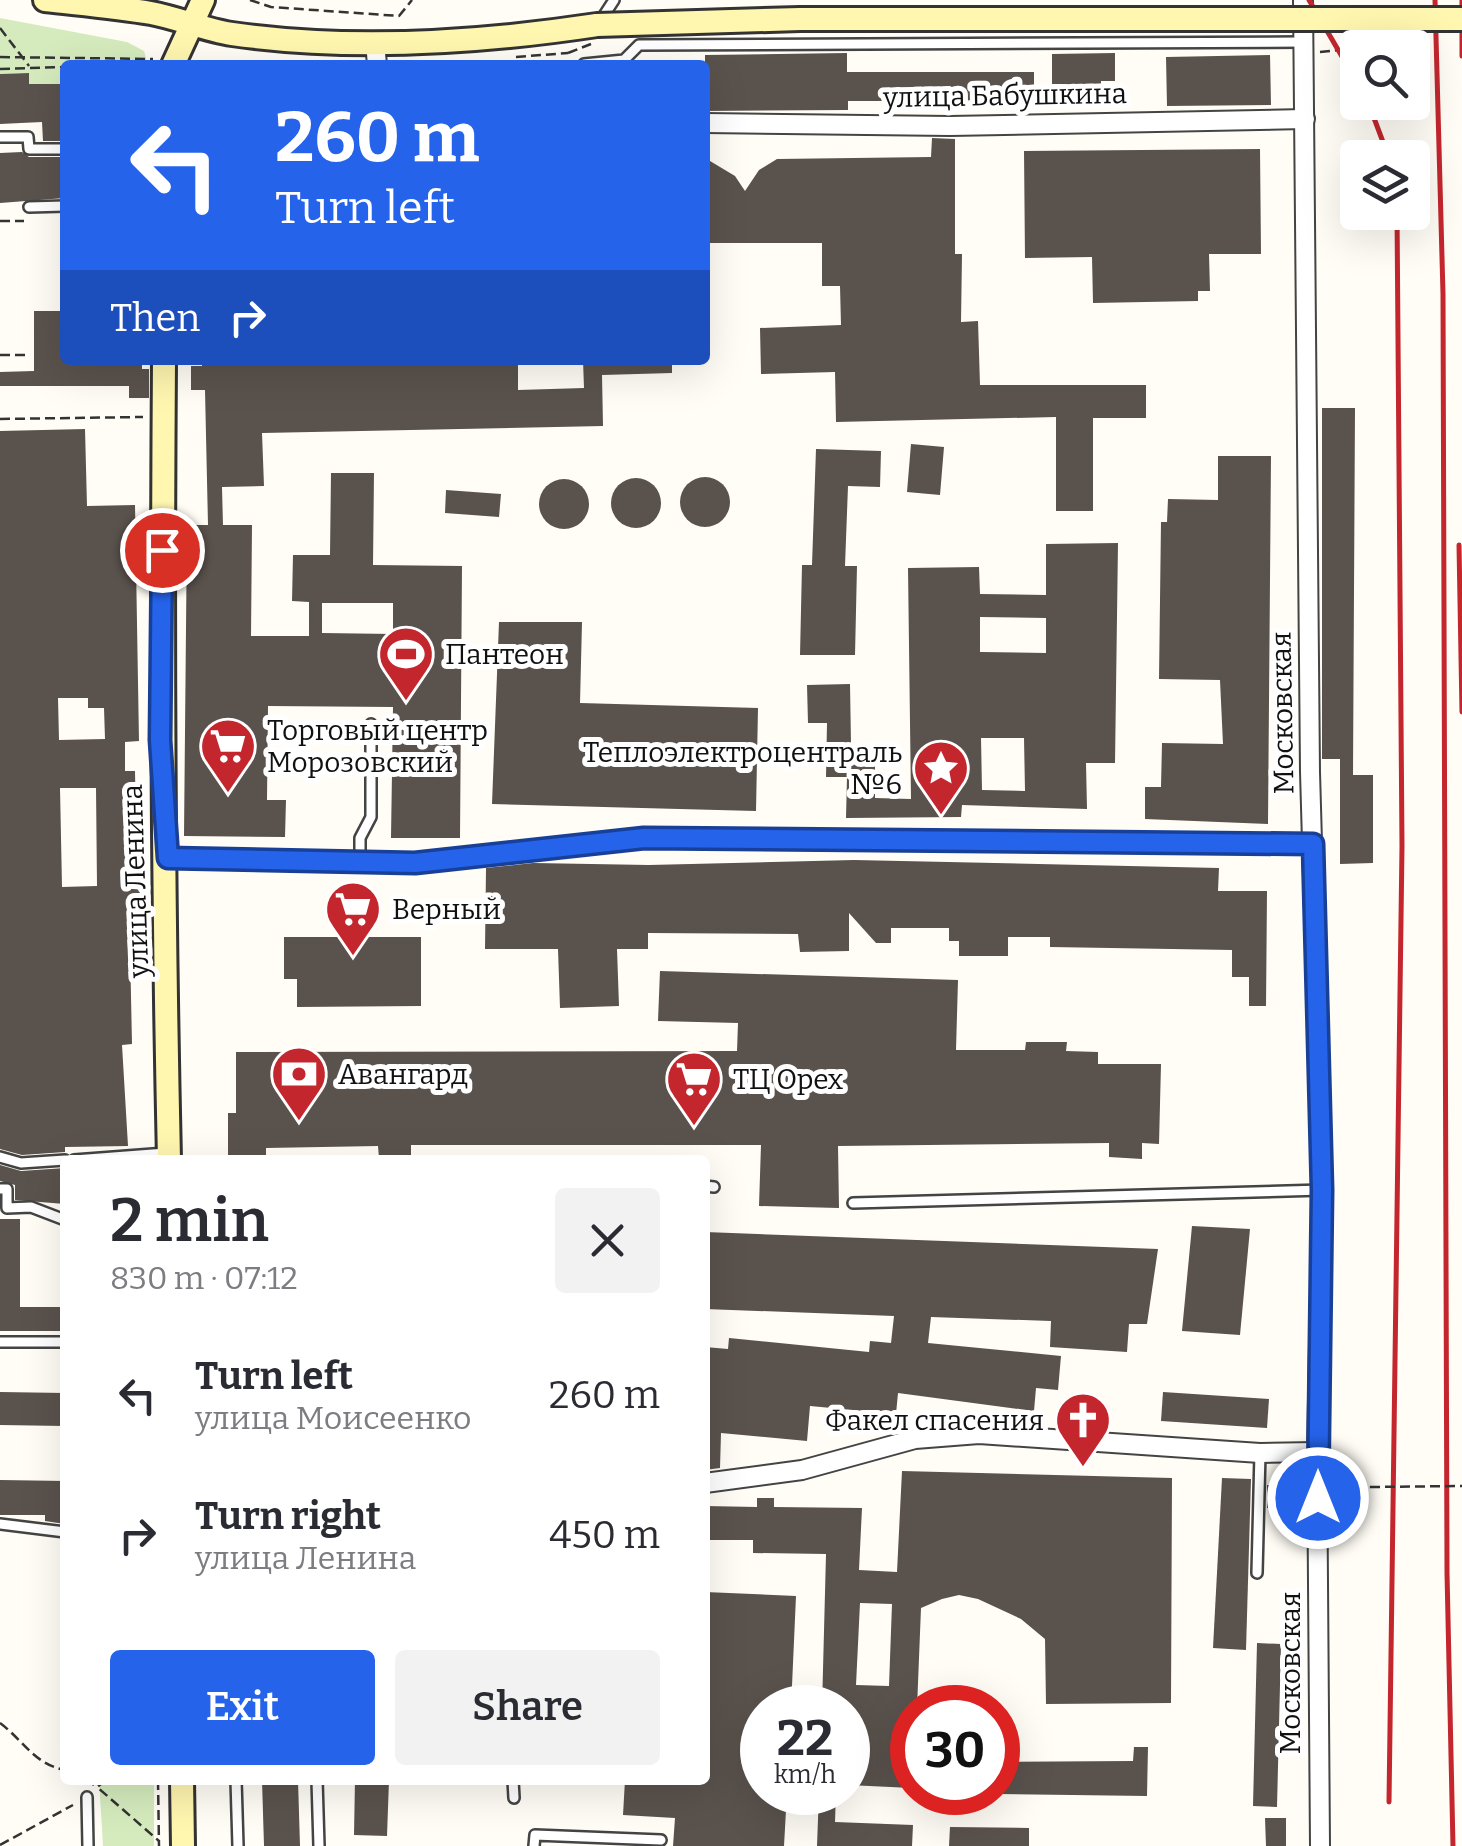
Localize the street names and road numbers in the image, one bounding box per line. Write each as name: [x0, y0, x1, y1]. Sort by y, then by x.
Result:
street label: улица Бабушкина: [882, 77, 1127, 114]
street label: Московская: [1265, 632, 1300, 794]
street label: улица Ленина: [116, 784, 155, 979]
street label: Московская: [1274, 1592, 1307, 1754]

